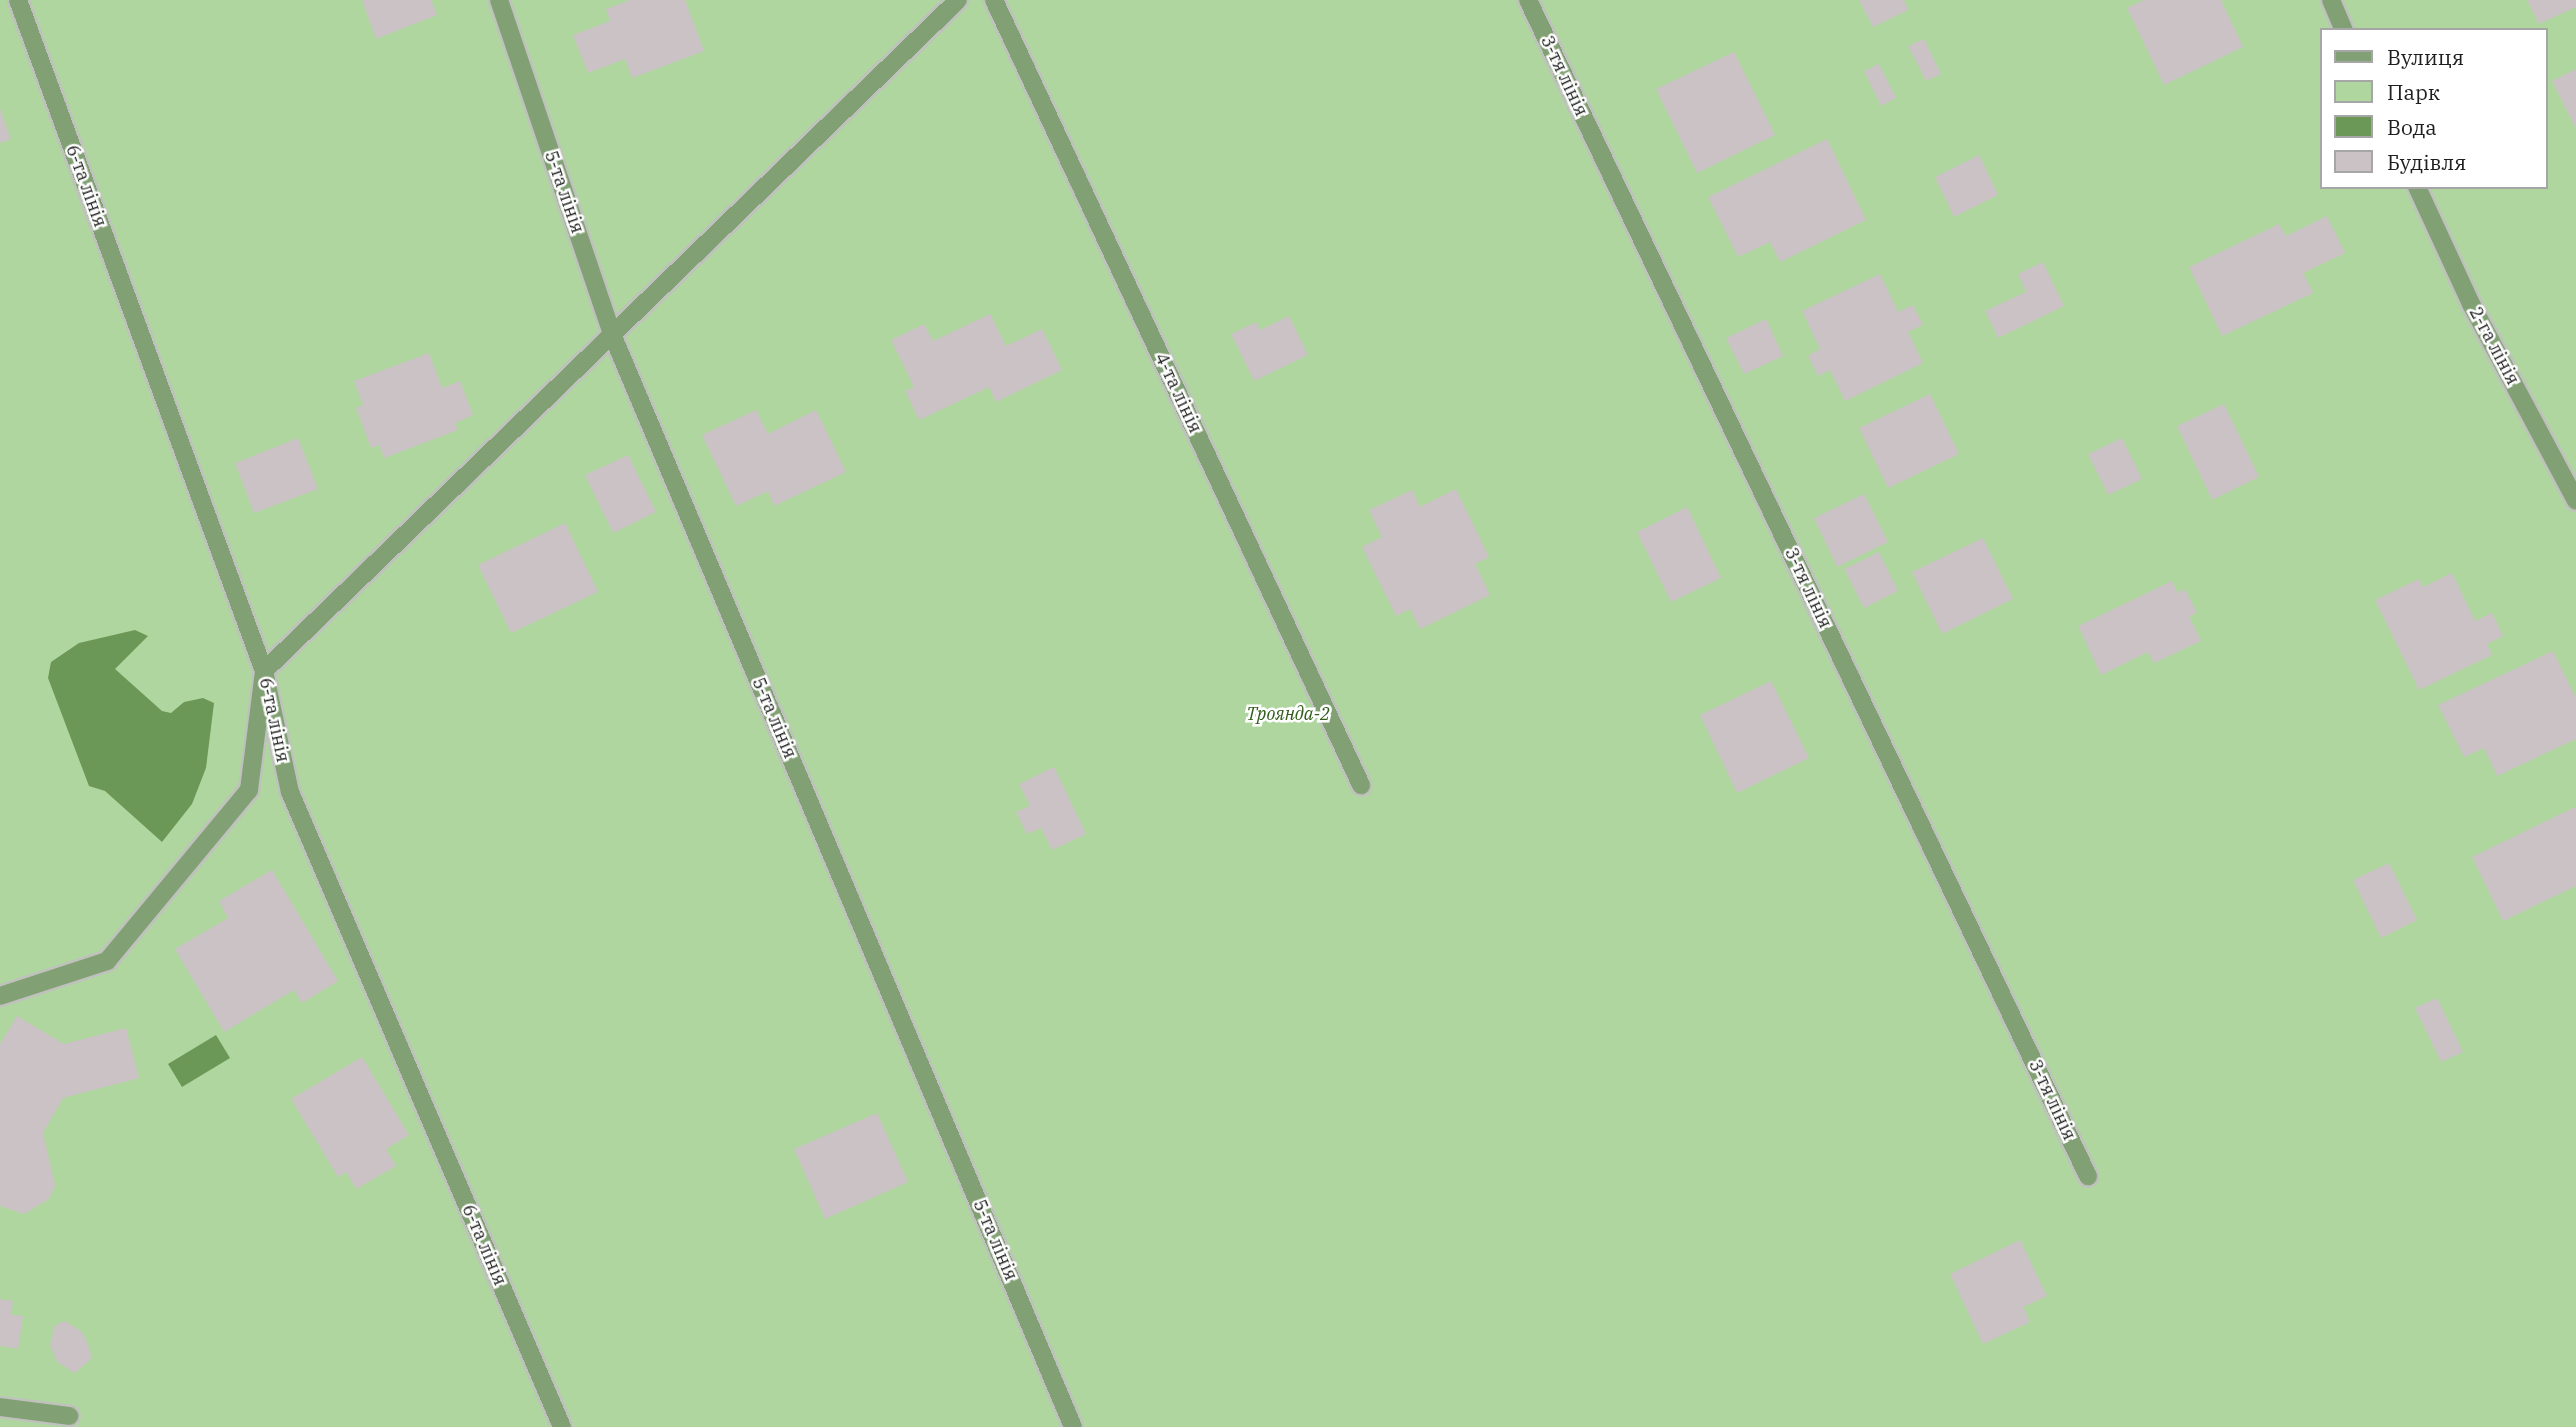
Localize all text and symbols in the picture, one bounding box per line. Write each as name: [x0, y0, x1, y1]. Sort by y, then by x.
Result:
legend: [2320, 28, 2548, 189]
street label: 3-тя лінія: [1536, 32, 1592, 120]
text: Вулиця: [2387, 43, 2464, 71]
text: Парк: [2387, 78, 2440, 106]
text: Вода: [2387, 113, 2437, 141]
street label: 6-та лінія: [61, 142, 111, 230]
street label: 5-та лінія: [540, 148, 588, 236]
text: Будівля: [2387, 148, 2466, 176]
street label: 2-га лінія: [2464, 303, 2524, 389]
street label: 4-та лінія: [1150, 350, 1206, 436]
street label: 3-тя лінія: [1780, 544, 1836, 632]
street label: 5-та лінія: [747, 674, 801, 762]
street label: 6-та лінія: [255, 676, 293, 764]
park label: Троянда-2: [1246, 703, 1330, 725]
street label: 3-тя лінія: [2024, 1056, 2080, 1144]
street label: 5-та лінія: [968, 1196, 1022, 1284]
street label: 6-та лінія: [457, 1201, 511, 1289]

